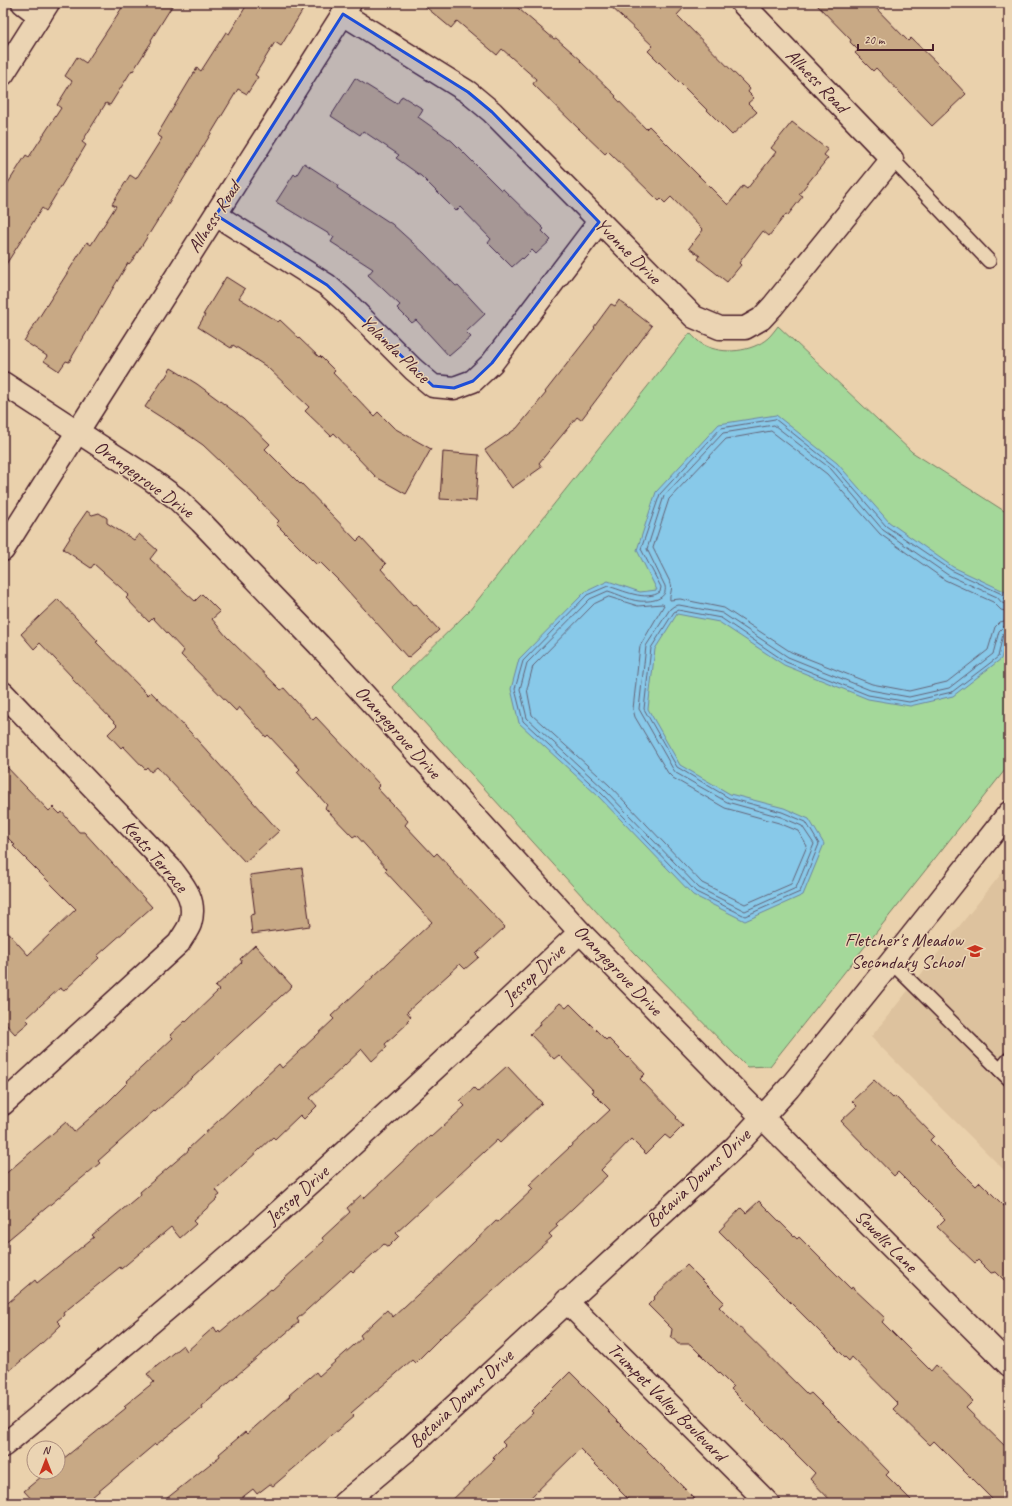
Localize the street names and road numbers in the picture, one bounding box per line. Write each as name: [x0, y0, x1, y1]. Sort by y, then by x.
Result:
street label: Allness Road: [781, 44, 855, 120]
street label: Allness Road: [182, 175, 247, 257]
street label: Yvonne Drive: [590, 213, 668, 291]
street label: Yolanda Place: [355, 310, 436, 389]
street label: Orangegrove Drive: [89, 435, 200, 524]
street label: Orangegrove Drive: [350, 680, 447, 785]
street label: Keats Terrace: [117, 815, 194, 899]
street label: Orangegrove Drive: [569, 919, 669, 1022]
street label: Jessop Drive: [497, 938, 572, 1010]
street label: Botavia Downs Drive: [641, 1122, 757, 1233]
street label: Jessop Drive: [260, 1159, 335, 1230]
street label: Sewells Lane: [850, 1205, 924, 1279]
street label: Trumpet Valley Boulevard: [603, 1338, 734, 1469]
street label: Botavia Downs Drive: [404, 1343, 520, 1454]

